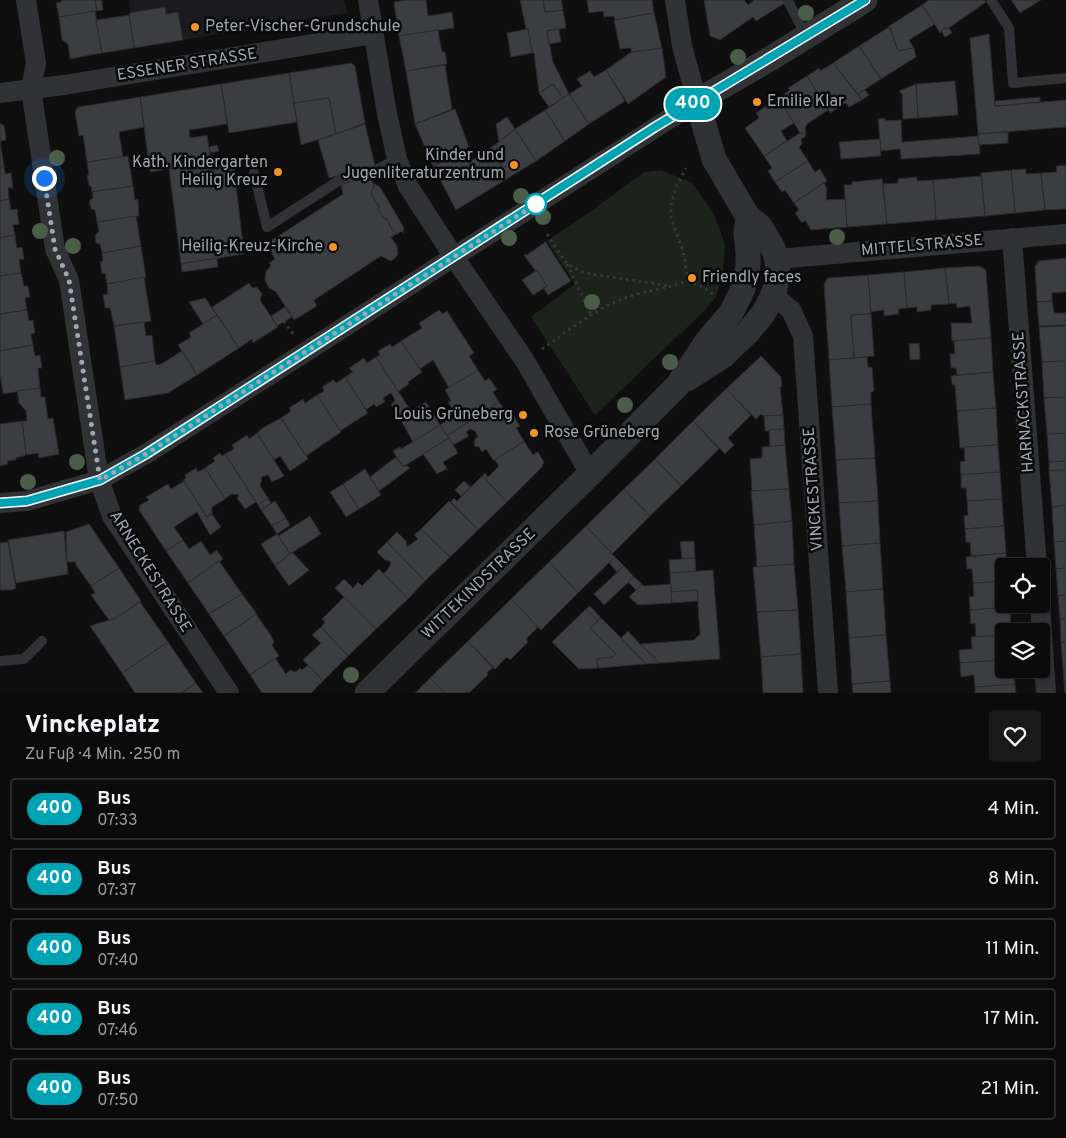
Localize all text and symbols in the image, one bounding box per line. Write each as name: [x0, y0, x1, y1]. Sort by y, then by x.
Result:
place label: Peter-Vischer-Grundschule: [205, 17, 400, 37]
marker: Peter-Vischer-Grundschule: [189, 21, 201, 33]
street label: ESSENER STRASSE: [116, 44, 258, 86]
line badge: 400: [664, 88, 722, 120]
text: 400: [675, 92, 711, 115]
place label: Emilie Klar: [767, 92, 844, 112]
marker: Emilie Klar: [751, 96, 763, 108]
place label: Kinder und Jugenliteraturzentrum: [342, 146, 504, 184]
place label: Kath. Kindergarten Heilig Kreuz: [132, 153, 268, 191]
marker: Kinder und Jugenliteraturzentrum: [508, 159, 520, 171]
your location: [32, 166, 57, 191]
marker: Kath. Kindergarten Heilig Kreuz: [272, 166, 284, 178]
unlabelled marker: [525, 193, 547, 215]
street label: MITTELSTRASSE: [860, 231, 984, 261]
place label: Heilig-Kreuz-Kirche: [181, 237, 323, 257]
marker: Heilig-Kreuz-Kirche: [327, 241, 339, 253]
place label: Friendly faces: [702, 268, 801, 288]
marker: Friendly faces: [686, 272, 698, 284]
street label: HARNACKSTRASSE: [1009, 331, 1039, 473]
place label: Louis Grüneberg: [394, 405, 513, 425]
marker: Louis Grüneberg: [517, 409, 529, 421]
place label: Rose Grüneberg: [544, 423, 660, 443]
street label: VINCKESTRASSE: [800, 426, 828, 552]
marker: Rose Grüneberg: [528, 427, 540, 439]
street label: ARNECKESTRASSE: [104, 507, 196, 637]
street label: WITTEKINDSTRASSE: [418, 524, 540, 644]
map controls: [995, 558, 1050, 678]
button: locate: [995, 558, 1050, 613]
button: layers: [995, 623, 1050, 678]
button: heart: [989, 710, 1041, 762]
text: Vinckeplatz: [25, 711, 160, 741]
text: Zu Fuß · 4 Min. · 250 m: [25, 745, 180, 765]
text: Bus: [97, 787, 131, 811]
text: 400: [37, 797, 72, 820]
text: 4 Min.: [988, 797, 1039, 821]
text: 07:33: [97, 811, 138, 831]
text: Bus: [97, 857, 131, 881]
text: 400: [37, 867, 72, 890]
text: 8 Min.: [988, 867, 1039, 891]
text: 07:37: [97, 881, 136, 901]
text: Bus: [97, 927, 131, 951]
text: 400: [37, 937, 72, 960]
text: 11 Min.: [985, 937, 1039, 961]
text: 07:40: [97, 951, 139, 971]
text: Bus: [97, 997, 131, 1021]
text: 400: [37, 1007, 72, 1030]
text: 17 Min.: [983, 1007, 1039, 1031]
text: 07:46: [97, 1021, 138, 1041]
text: Bus: [97, 1067, 131, 1091]
text: 400: [37, 1077, 72, 1100]
text: 21 Min.: [981, 1077, 1039, 1101]
text: 07:50: [97, 1091, 139, 1111]

